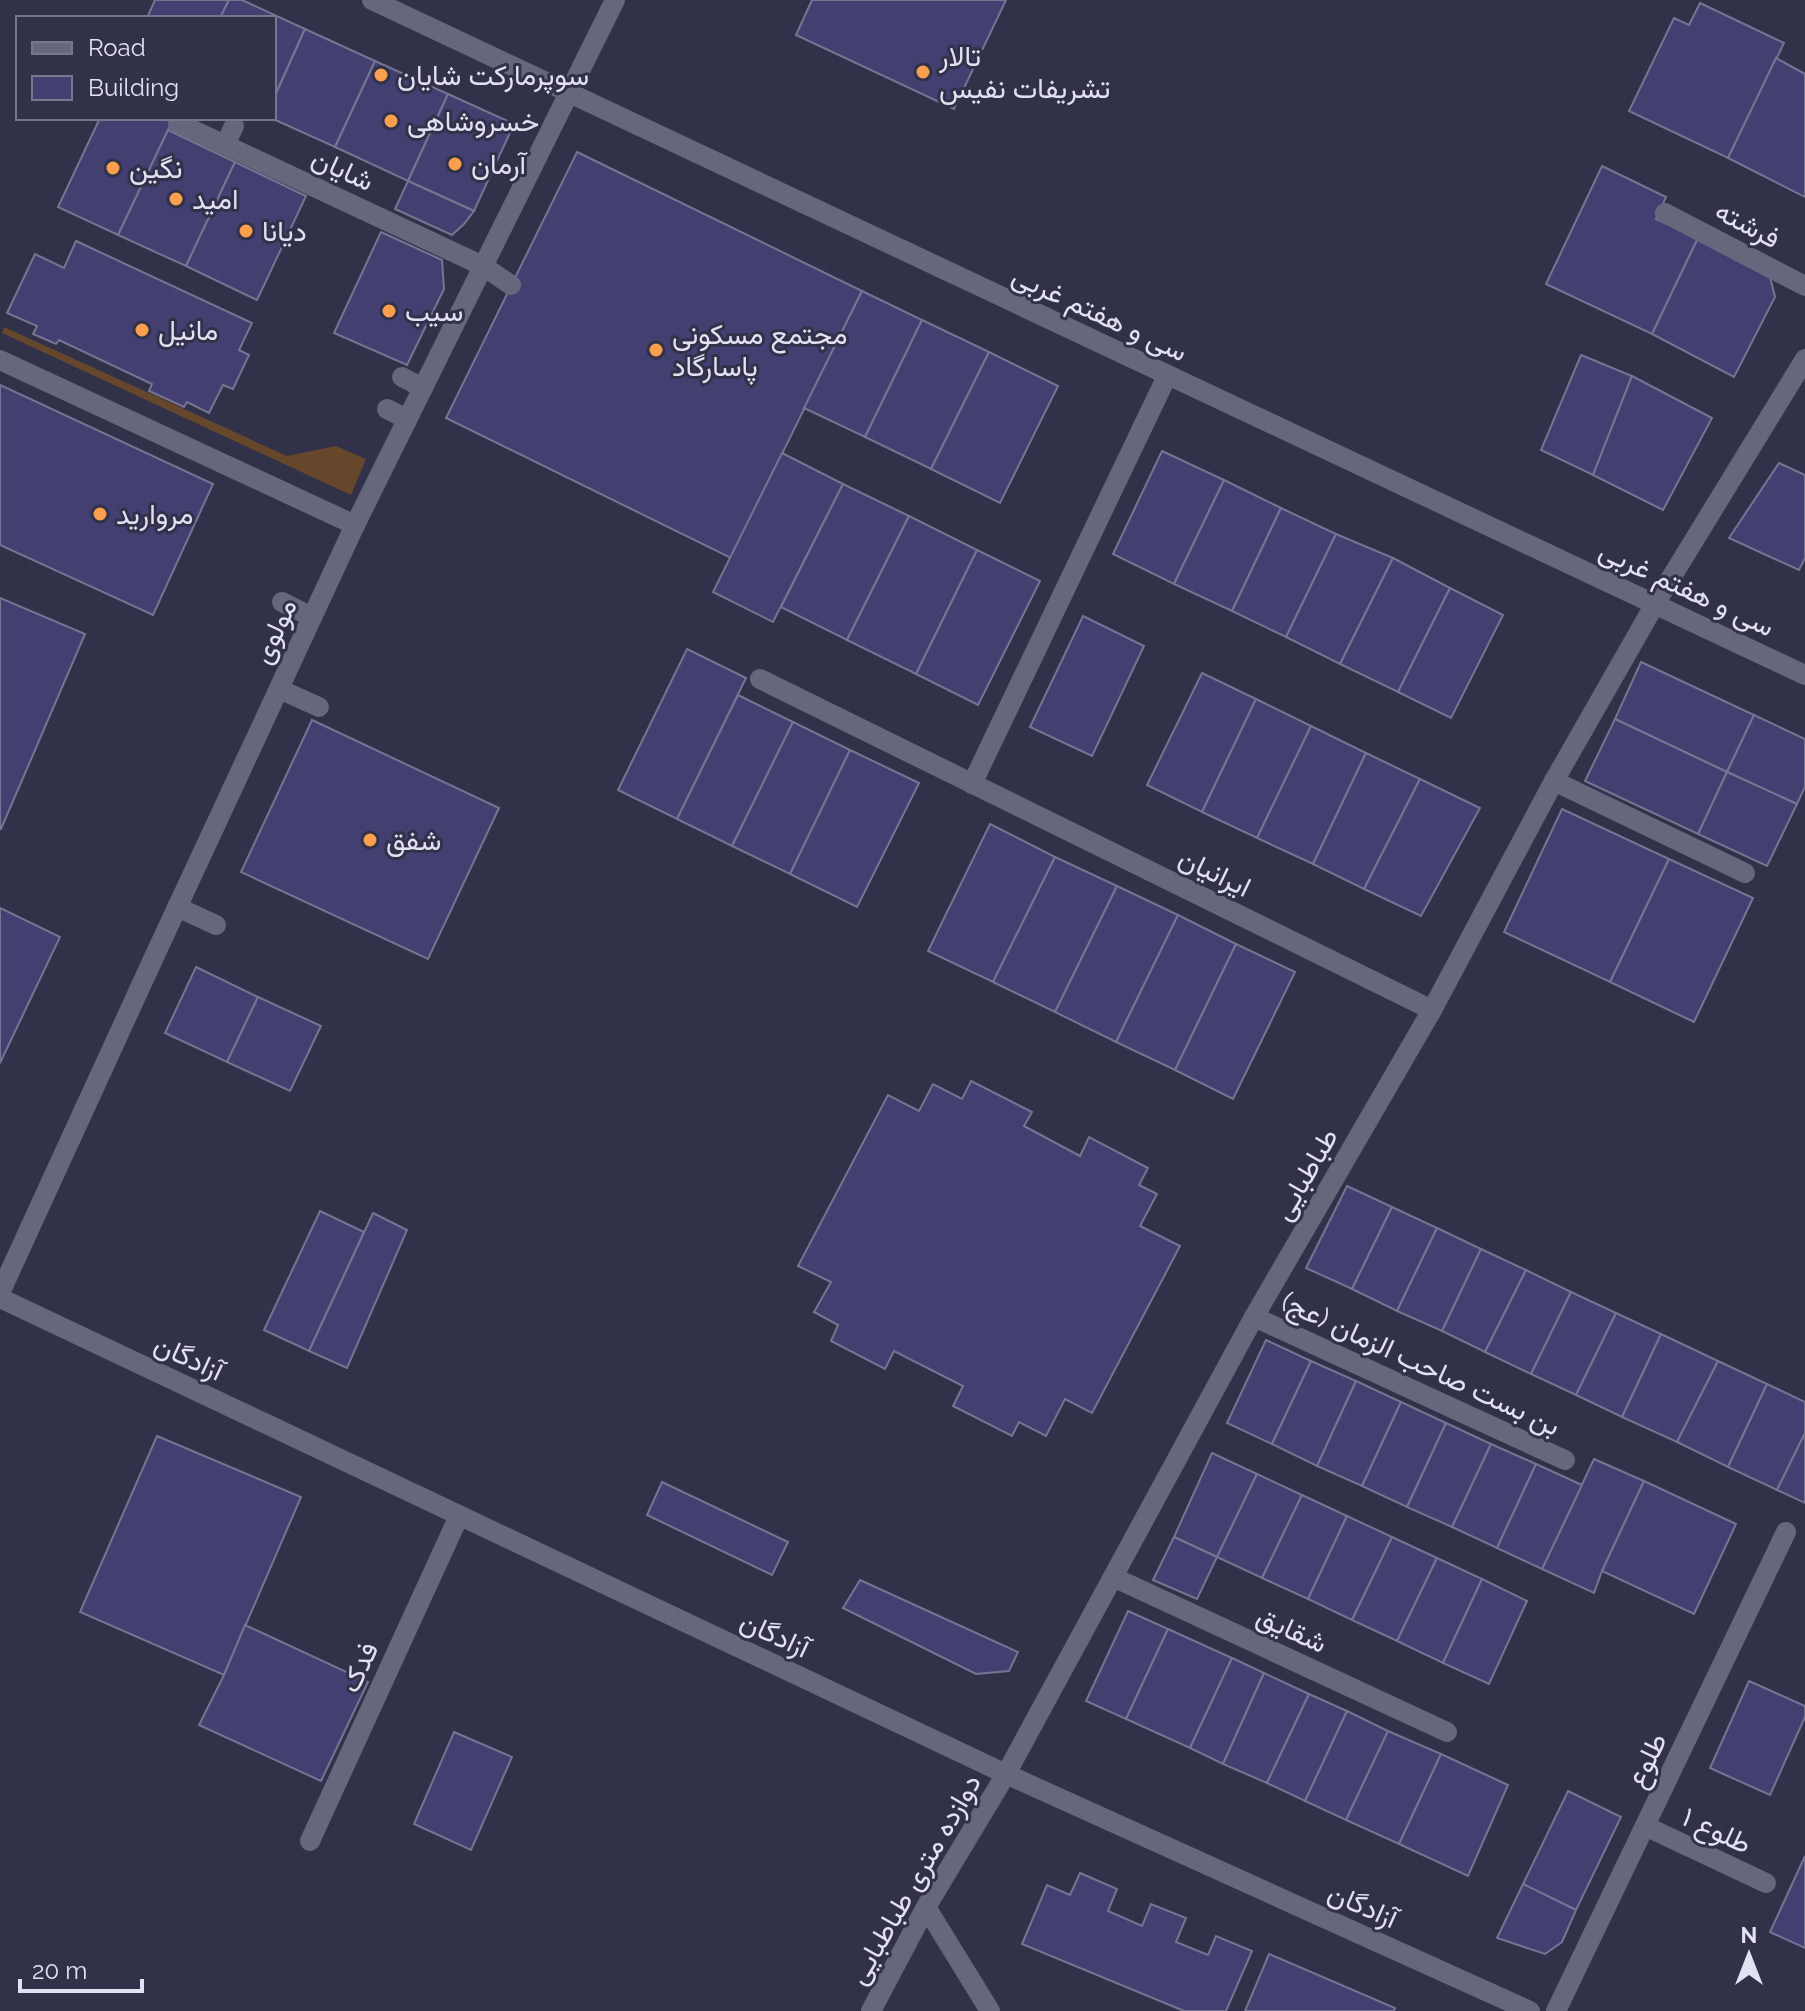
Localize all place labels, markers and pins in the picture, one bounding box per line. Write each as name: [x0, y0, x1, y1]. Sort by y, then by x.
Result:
place label: تالار تشریفات نفیس: [938, 40, 1110, 106]
place label: سوپرمارکت شایان: [397, 59, 589, 94]
marker: تالار تشریفات نفیس: [914, 63, 932, 81]
marker: سوپرمارکت شایان: [372, 66, 390, 84]
place label: خسروشاهی: [407, 105, 539, 139]
marker: خسروشاهی: [382, 112, 400, 130]
place label: آرمان: [471, 148, 529, 182]
place label: نگین: [129, 152, 183, 185]
marker: آرمان: [446, 155, 464, 173]
marker: نگین: [104, 159, 122, 177]
place label: امید: [192, 183, 238, 216]
marker: امید: [167, 190, 185, 208]
place label: دیانا: [262, 215, 307, 248]
marker: دیانا: [237, 222, 255, 240]
place label: سیب: [405, 295, 463, 328]
marker: سیب: [380, 302, 398, 320]
place label: مانیل: [158, 314, 218, 347]
place label: مجتمع مسکونی پاسارگاد: [672, 318, 848, 385]
marker: مانیل: [133, 321, 151, 339]
marker: مجتمع مسکونی پاسارگاد: [647, 341, 665, 359]
place label: مروارید: [116, 498, 193, 532]
marker: مروارید: [91, 505, 109, 523]
place label: شفق: [386, 824, 441, 857]
marker: شفق: [361, 831, 379, 849]

